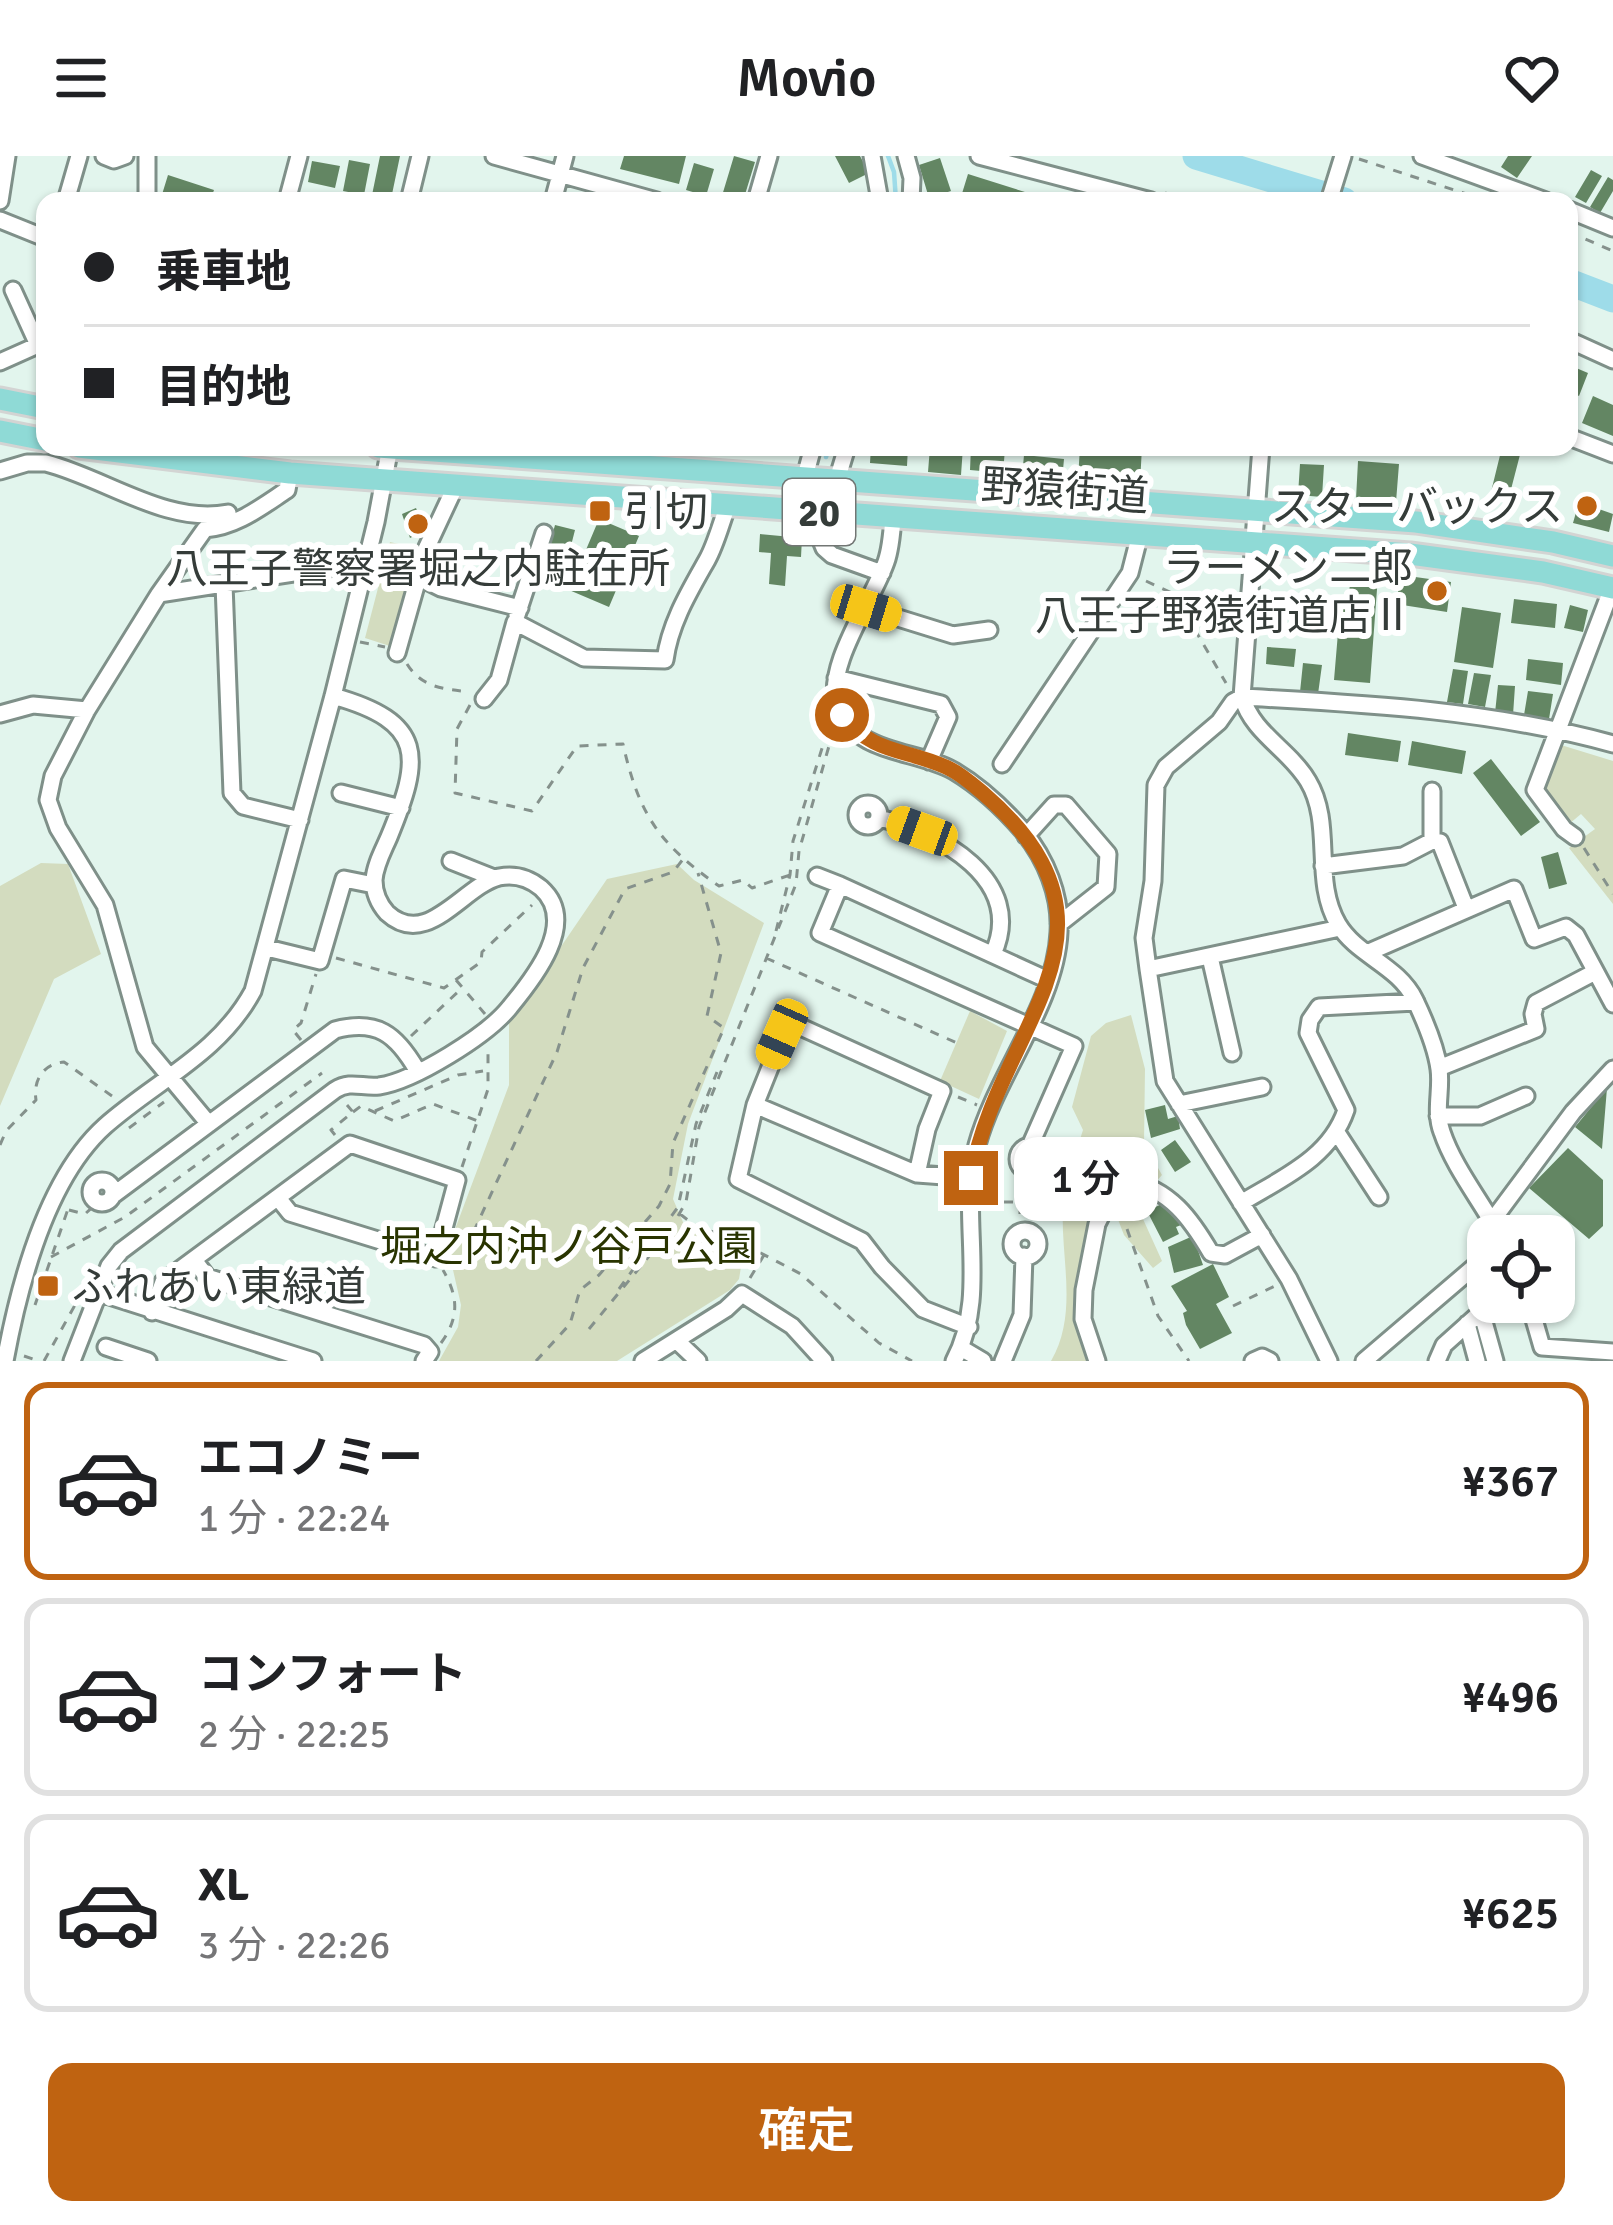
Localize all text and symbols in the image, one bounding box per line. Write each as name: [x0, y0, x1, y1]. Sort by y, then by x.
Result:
icon: menu: [48, 45, 114, 111]
text: Movio: [737, 45, 876, 112]
icon: heart: [1499, 45, 1565, 111]
text: 乗車地: [156, 245, 291, 300]
text: 目的地: [156, 360, 291, 415]
street label: 野猿街道: [979, 460, 1150, 523]
road number: 20: [783, 479, 855, 545]
place label: スターバックス: [1271, 482, 1563, 533]
place label: 引切: [624, 487, 708, 538]
marker: スターバックス: [1574, 493, 1600, 519]
marker: 引切: [587, 498, 613, 524]
marker: 八王子警察署堀之内駐在所: [405, 511, 431, 537]
place label: ラーメン二郎 八王子野猿街道店Ⅱ: [1035, 543, 1413, 642]
place label: 八王子警察署堀之内駐在所: [166, 544, 670, 595]
marker: ラーメン二郎 八王子野猿街道店Ⅱ: [1424, 578, 1450, 604]
car: [826, 580, 906, 636]
route start: [815, 688, 869, 742]
car: [882, 802, 962, 860]
car: [751, 994, 813, 1074]
callout: 1 分: [1013, 1136, 1157, 1220]
route end: [944, 1151, 998, 1205]
text: 1 分: [1052, 1155, 1120, 1203]
map controls: [1467, 1215, 1575, 1323]
button: locate: [1467, 1215, 1575, 1323]
park label: 堀之内沖ノ谷戸公園: [380, 1222, 758, 1273]
place label: ふれあい東緑道: [72, 1262, 366, 1313]
marker: ふれあい東緑道: [35, 1273, 61, 1299]
icon: car: [54, 1427, 162, 1535]
text: エコノミー: [198, 1431, 423, 1486]
text: ¥367: [1462, 1454, 1559, 1509]
text: 1 分 · 22:24: [198, 1494, 390, 1542]
icon: car: [54, 1643, 162, 1751]
text: コンフォート: [198, 1647, 467, 1702]
text: ¥496: [1462, 1670, 1559, 1725]
text: 2 分 · 22:25: [198, 1710, 390, 1758]
text: XL: [198, 1858, 249, 1913]
icon: car: [54, 1859, 162, 1967]
text: ¥625: [1462, 1886, 1559, 1941]
text: 3 分 · 22:26: [198, 1921, 390, 1969]
button: 確定: [48, 2063, 1565, 2201]

